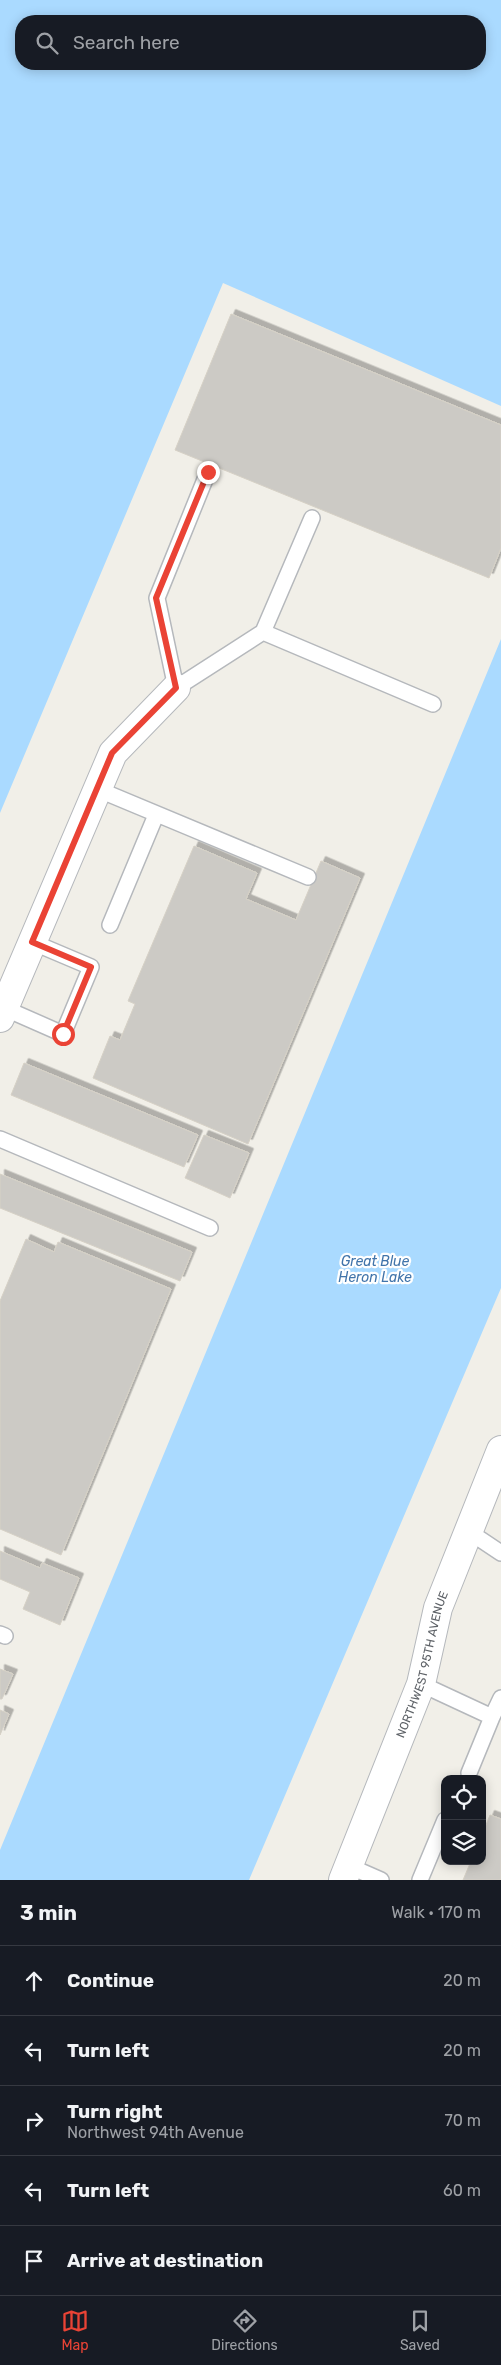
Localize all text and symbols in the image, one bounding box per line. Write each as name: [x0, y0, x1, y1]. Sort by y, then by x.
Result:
search box: [15, 15, 486, 70]
icon: search: [33, 29, 61, 57]
text: Search here: [73, 31, 180, 54]
route end: [197, 461, 220, 484]
route start: [52, 1023, 75, 1046]
water label: Great Blue Heron Lake: [338, 1253, 412, 1286]
street label: NORTHWEST 95TH AVENUE: [393, 1589, 451, 1740]
map controls: [441, 1775, 486, 1865]
button: locate: [441, 1775, 486, 1820]
button: layers: [441, 1820, 486, 1865]
text: 3 min: [20, 1900, 77, 1925]
text: Walk · 170 m: [391, 1903, 481, 1922]
icon: ahead: [20, 1967, 48, 1995]
text: Continue: [67, 1969, 154, 1992]
text: 20 m: [443, 1971, 481, 1990]
icon: left: [20, 2037, 48, 2065]
text: Turn left: [67, 2039, 149, 2062]
text: 20 m: [443, 2041, 481, 2060]
text: Turn right: [67, 2100, 162, 2123]
icon: right: [20, 2107, 48, 2135]
text: 70 m: [444, 2111, 481, 2130]
text: Northwest 94th Avenue: [67, 2123, 244, 2142]
icon: left: [20, 2177, 48, 2205]
text: Turn left: [67, 2179, 149, 2202]
text: 60 m: [443, 2181, 481, 2200]
icon: arrive: [20, 2247, 48, 2275]
text: Arrive at destination: [67, 2249, 263, 2272]
tab: Map: [61, 2307, 89, 2354]
tab: Directions: [211, 2307, 278, 2354]
tab: Saved: [400, 2307, 440, 2354]

